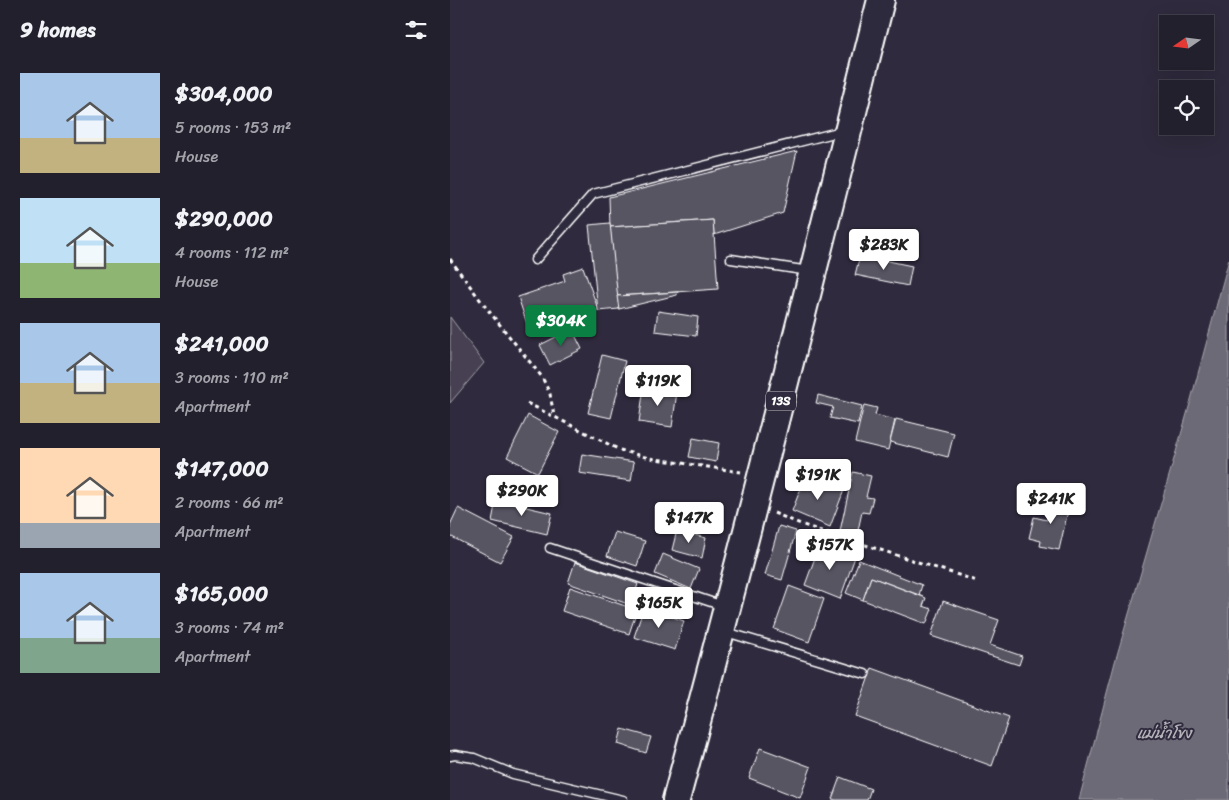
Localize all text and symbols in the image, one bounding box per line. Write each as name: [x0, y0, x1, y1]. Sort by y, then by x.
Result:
text: 9 homes: [20, 11, 96, 49]
north arrow: [1159, 15, 1214, 70]
map controls: [1159, 15, 1214, 135]
icon: filters: [402, 16, 430, 44]
text: $304,000: [175, 75, 273, 113]
button: locate: [1159, 80, 1214, 135]
icon: home: [60, 93, 120, 153]
text: 5 rooms · 153 m²: [175, 113, 291, 142]
text: House: [175, 142, 218, 171]
text: $290,000: [175, 200, 273, 238]
icon: home: [60, 218, 120, 278]
pin: $283K: [849, 228, 919, 271]
text: $283K: [860, 230, 908, 259]
text: 4 rooms · 112 m²: [175, 238, 289, 267]
text: House: [175, 267, 218, 296]
pin: $304K: [526, 304, 596, 347]
text: $304K: [536, 306, 586, 335]
text: $241,000: [175, 325, 269, 363]
icon: home: [60, 343, 120, 403]
text: 3 rooms · 110 m²: [175, 363, 289, 392]
pin: $119K: [623, 364, 693, 407]
text: $119K: [636, 366, 680, 395]
text: Apartment: [175, 392, 251, 421]
road number: 13S: [766, 392, 796, 411]
text: $147,000: [175, 450, 269, 488]
pin: $191K: [783, 458, 853, 501]
text: $191K: [796, 460, 840, 489]
icon: home: [60, 468, 120, 528]
pin: $290K: [487, 474, 557, 517]
text: $290K: [497, 476, 547, 505]
pin: $241K: [1016, 482, 1086, 525]
text: $241K: [1028, 484, 1074, 513]
text: 2 rooms · 66 m²: [175, 488, 284, 517]
pin: $147K: [654, 502, 724, 544]
text: $147K: [666, 503, 712, 532]
text: Apartment: [175, 517, 251, 546]
pin: $157K: [795, 528, 865, 571]
text: $157K: [807, 530, 853, 559]
text: $165,000: [175, 575, 268, 613]
pin: $165K: [624, 586, 694, 629]
text: $165K: [636, 588, 682, 617]
icon: home: [60, 593, 120, 653]
text: 3 rooms · 74 m²: [175, 613, 284, 642]
text: Apartment: [175, 642, 251, 671]
water label: แม่น้ำโขง: [1137, 720, 1193, 746]

